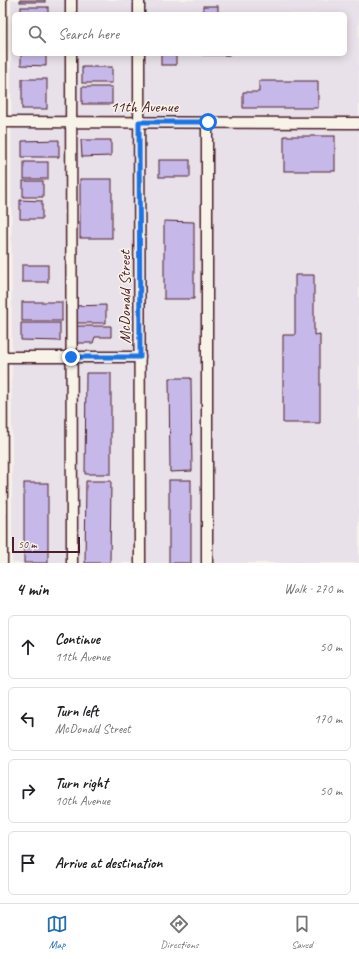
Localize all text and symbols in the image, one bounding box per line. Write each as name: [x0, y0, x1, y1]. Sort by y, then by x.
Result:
search box: [12, 12, 347, 56]
icon: search: [26, 23, 48, 45]
text: Search here: [58, 25, 119, 44]
street label: 11th Avenue: [110, 97, 180, 117]
route start: [199, 113, 217, 131]
street label: McDonald Street: [115, 249, 135, 344]
route end: [62, 348, 80, 366]
scale bar: [12, 535, 80, 554]
text: 50 m: [18, 537, 37, 551]
text: 4 min: [16, 579, 49, 600]
text: Walk · 270 m: [284, 581, 343, 597]
text: Continue: [55, 630, 100, 649]
icon: ahead: [17, 636, 39, 658]
text: 50 m: [320, 639, 342, 655]
text: 11th Avenue: [55, 649, 110, 665]
text: Turn left: [55, 702, 98, 721]
icon: left: [17, 708, 39, 730]
text: 170 m: [314, 711, 342, 727]
text: McDonald Street: [55, 721, 131, 737]
text: Turn right: [55, 774, 108, 793]
icon: right: [17, 780, 39, 802]
text: 50 m: [320, 783, 342, 799]
text: 10th Avenue: [55, 793, 110, 809]
icon: arrive: [17, 852, 39, 874]
text: Arrive at destination: [55, 854, 162, 873]
tab: Map: [46, 913, 68, 951]
tab: Directions: [160, 913, 199, 951]
tab: Saved: [291, 913, 313, 951]

